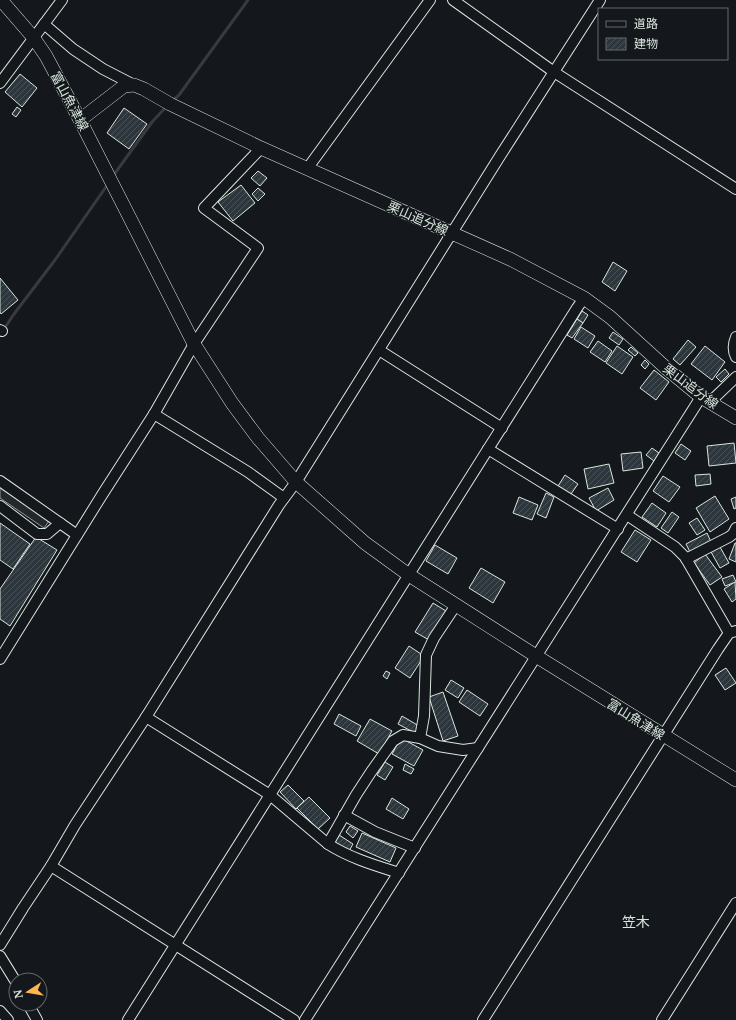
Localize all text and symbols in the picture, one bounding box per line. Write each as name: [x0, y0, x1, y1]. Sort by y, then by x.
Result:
legend: [598, 8, 728, 60]
text: 道路: [634, 15, 658, 32]
text: 建物: [634, 35, 658, 52]
street label: 富山魚津線: [47, 68, 93, 134]
street label: 栗山追分線: [385, 197, 451, 239]
street label: 栗山追分線: [660, 359, 722, 413]
street label: 富山魚津線: [604, 694, 668, 744]
district label: 笠木: [622, 912, 650, 931]
north arrow: [8, 972, 48, 1012]
text: N: [9, 988, 26, 1000]

